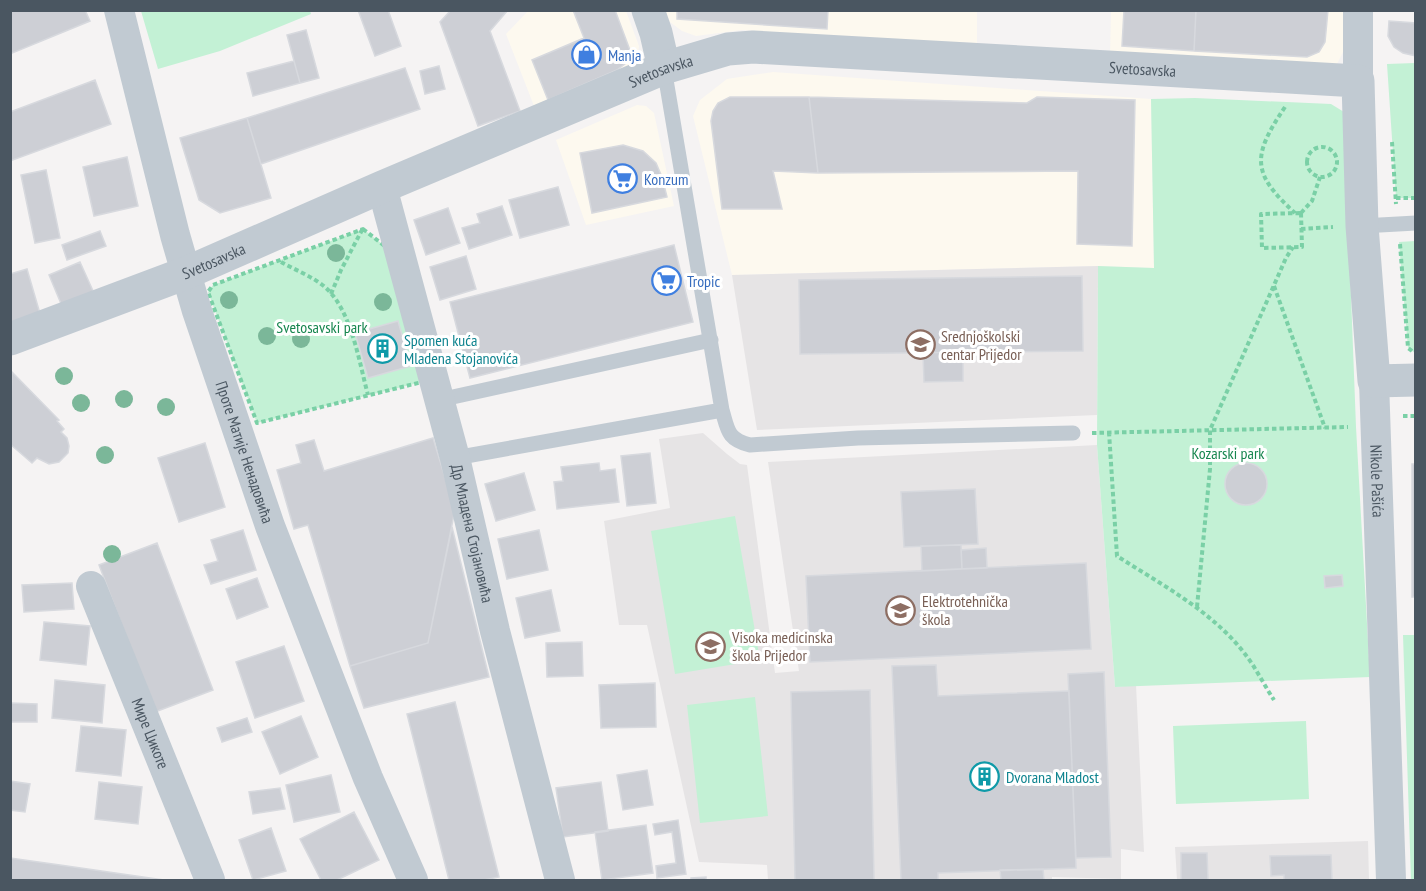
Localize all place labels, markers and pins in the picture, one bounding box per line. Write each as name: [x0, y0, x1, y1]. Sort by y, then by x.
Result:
shop icon: Manja: [571, 39, 603, 71]
place label: Manja: [608, 45, 641, 65]
supermarket icon: Konzum: [607, 163, 639, 195]
place label: Konzum: [644, 169, 688, 189]
supermarket icon: Tropic: [650, 265, 682, 297]
place label: Tropic: [687, 271, 721, 291]
place label: Srednjoškolski centar Prijedor: [941, 326, 1022, 364]
school or university icon: Srednjoškolski centar Prijedor: [904, 329, 936, 361]
place label: Spomen kuća Mladena Stojanovića: [404, 330, 518, 368]
building icon: Spomen kuća Mladena Stojanovića: [367, 333, 399, 365]
place label: Elektrotehnička škola: [922, 591, 1008, 629]
school or university icon: Elektrotehnička škola: [885, 594, 917, 626]
place label: Visoka medicinska škola Prijedor: [731, 627, 833, 665]
school or university icon: Visoka medicinska škola Prijedor: [695, 630, 727, 662]
building icon: Dvorana Mladost: [969, 761, 1001, 793]
place label: Dvorana Mladost: [1006, 767, 1099, 787]

